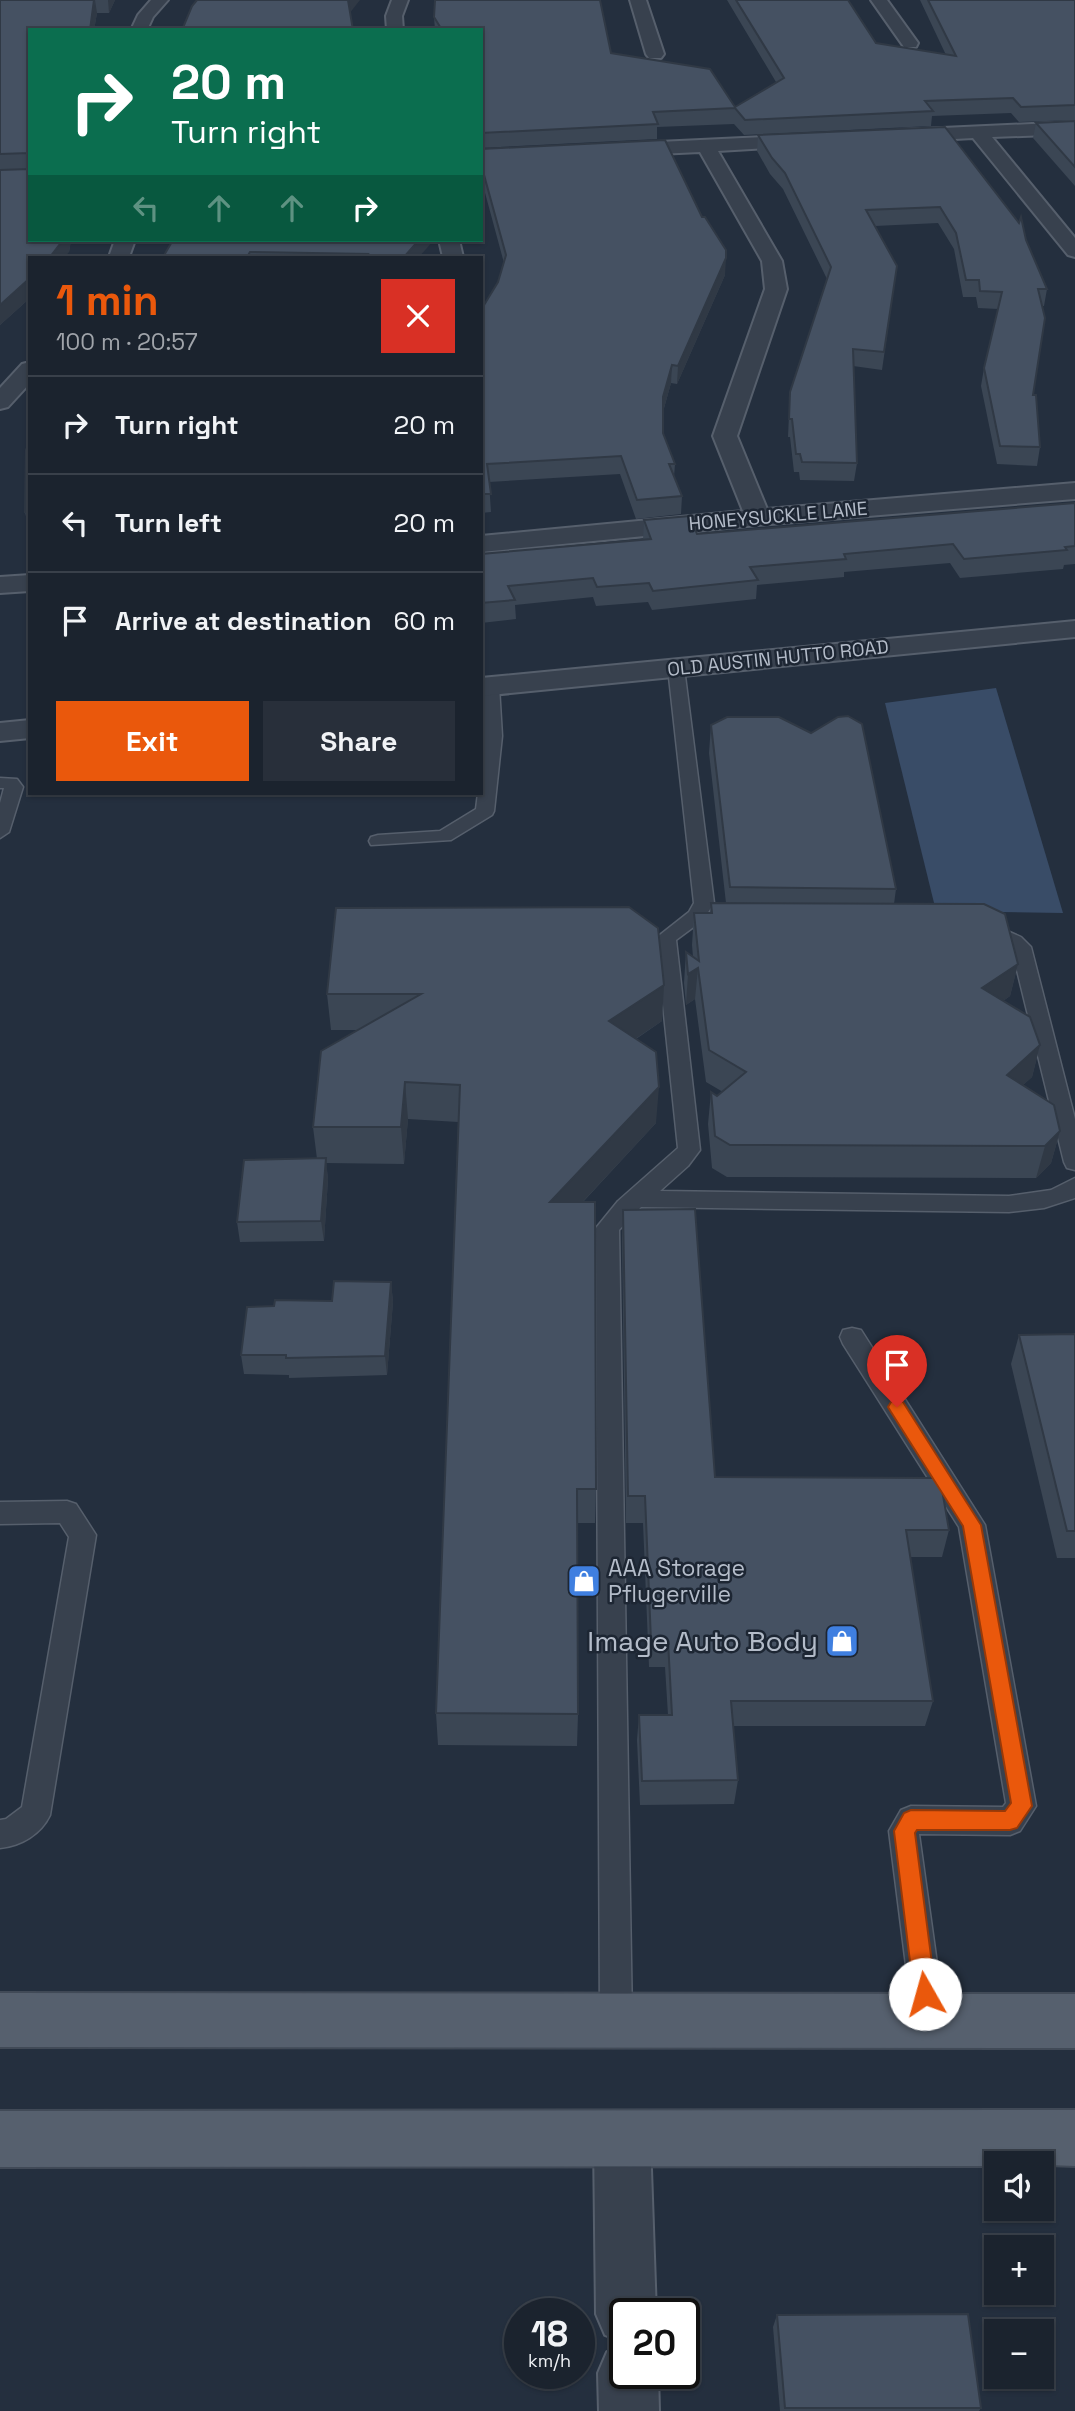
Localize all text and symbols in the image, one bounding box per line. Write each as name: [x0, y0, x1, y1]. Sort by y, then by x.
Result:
text: 20 m: [171, 51, 286, 113]
icon: right: [56, 56, 147, 147]
text: Turn right: [171, 112, 321, 152]
icon: left: [127, 189, 165, 227]
icon: ahead: [200, 189, 238, 227]
icon: ahead: [273, 189, 311, 227]
icon: right: [346, 189, 384, 227]
text: 1 min: [56, 274, 159, 327]
button: close: [381, 279, 455, 353]
text: 100 m · 20:57: [56, 327, 198, 357]
icon: right: [56, 406, 94, 444]
text: Turn right: [115, 408, 239, 442]
text: 20 m: [394, 408, 455, 442]
street label: HONEYSUCKLE LANE: [688, 496, 868, 536]
icon: left: [56, 504, 94, 542]
text: Turn left: [115, 506, 222, 540]
text: 20 m: [394, 506, 455, 540]
icon: arrive: [56, 602, 94, 640]
text: Arrive at destination: [115, 604, 372, 638]
text: 60 m: [393, 604, 455, 638]
street label: OLD AUSTIN HUTTO ROAD: [666, 634, 890, 682]
button: Exit: [56, 701, 249, 781]
button: Share: [263, 701, 455, 781]
pin: [867, 1335, 927, 1407]
icon: arrive: [878, 1346, 916, 1384]
place label: AAA Storage Pflugerville: [608, 1553, 745, 1609]
shop icon: AAA Storage Pflugerville: [565, 1562, 603, 1600]
shop icon: Image Auto Body: [823, 1622, 861, 1660]
place label: Image Auto Body: [587, 1623, 818, 1659]
position arrow: [888, 1957, 962, 2031]
map controls: [984, 2151, 1054, 2389]
button: sound: [984, 2151, 1054, 2221]
button: +: [984, 2235, 1054, 2305]
speed limit sign: 20: [609, 2298, 700, 2389]
text: 18: [531, 2312, 568, 2356]
button: −: [984, 2319, 1054, 2389]
text: km/h: [528, 2349, 571, 2372]

